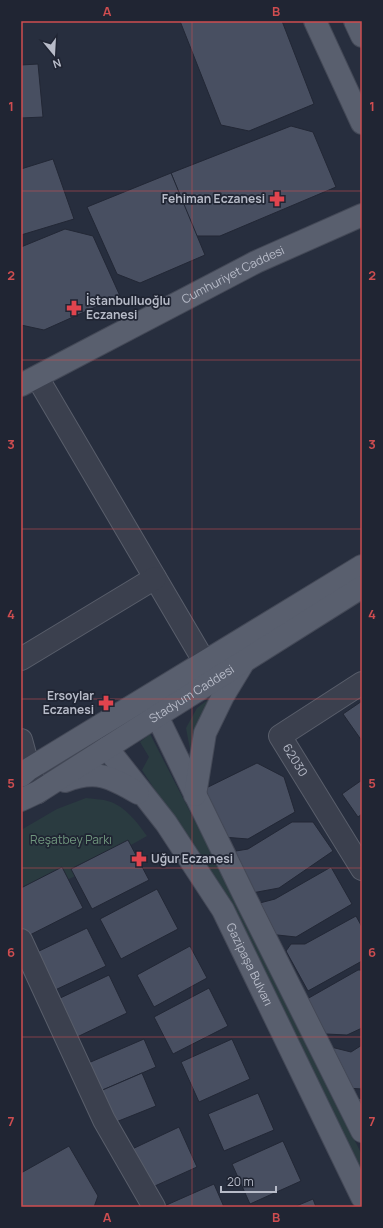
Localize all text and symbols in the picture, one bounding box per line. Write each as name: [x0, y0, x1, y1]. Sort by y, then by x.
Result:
text: A: [103, 2, 112, 20]
text: B: [272, 2, 280, 20]
north arrow: [34, 34, 74, 74]
text: N: [51, 56, 63, 72]
text: 1: [8, 97, 14, 115]
text: 1: [369, 97, 375, 115]
place label: Fehiman Eczanesi: [162, 190, 265, 207]
pharmacy icon: Fehiman Eczanesi: [268, 190, 286, 208]
street label: Cumhuriyet Caddesi: [178, 241, 287, 308]
text: 2: [7, 266, 15, 284]
text: 2: [368, 266, 376, 284]
place label: İstanbulluoğlu Eczanesi: [86, 292, 170, 323]
pharmacy icon: İstanbulluoğlu Eczanesi: [65, 299, 83, 317]
text: 3: [7, 435, 15, 453]
text: 3: [368, 435, 376, 453]
text: 4: [7, 605, 15, 623]
text: 4: [368, 605, 376, 623]
street label: Stadyum Caddesi: [146, 661, 237, 727]
place label: Ersoylar Eczanesi: [43, 687, 94, 718]
pharmacy icon: Ersoylar Eczanesi: [97, 694, 115, 712]
street label: 62030: [279, 740, 312, 779]
text: 5: [7, 774, 15, 792]
text: 5: [368, 774, 376, 792]
park label: Reşatbey Parkı: [30, 831, 112, 848]
pharmacy icon: Uğur Eczanesi: [130, 850, 148, 868]
place label: Uğur Eczanesi: [151, 850, 233, 867]
street label: Gazipaşa Bulvarı: [223, 920, 277, 1009]
text: 6: [7, 943, 15, 961]
text: 6: [368, 943, 376, 961]
text: 7: [8, 1112, 15, 1130]
text: 7: [369, 1112, 376, 1130]
scale bar: [221, 1168, 276, 1194]
text: 20 m: [227, 1173, 254, 1190]
text: A: [103, 1208, 112, 1226]
text: B: [272, 1208, 280, 1226]

